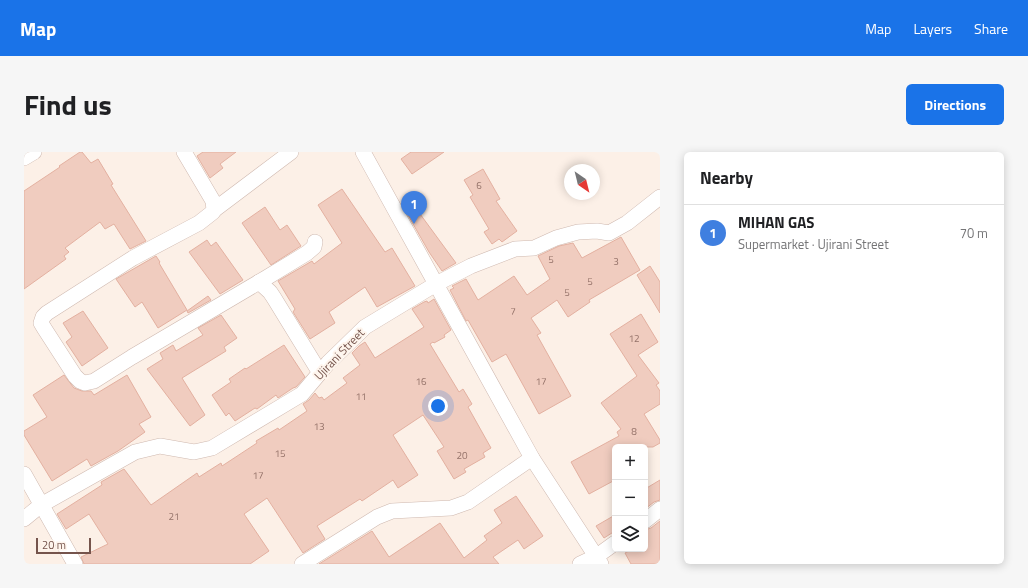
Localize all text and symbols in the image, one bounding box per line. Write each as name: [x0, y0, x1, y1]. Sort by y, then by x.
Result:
text: Map: [20, 14, 56, 43]
text: Map: [865, 18, 891, 39]
text: Layers: [913, 18, 952, 39]
text: Share: [974, 18, 1008, 39]
text: Find us: [24, 83, 112, 126]
button: Directions: [906, 84, 1004, 125]
north arrow: [564, 164, 600, 200]
text: Nearby: [700, 165, 753, 191]
house number: 6: [476, 178, 482, 193]
pin: 1: [401, 191, 427, 224]
text: MIHAN GAS: [738, 211, 814, 234]
text: 1: [709, 223, 717, 243]
text: 70 m: [960, 223, 988, 243]
text: Supermarket · Ujirani Street: [738, 234, 889, 254]
house number: 5: [548, 252, 554, 267]
house number: 3: [613, 254, 619, 269]
house number: 5: [587, 274, 593, 289]
house number: 5: [564, 285, 570, 300]
house number: 7: [510, 304, 516, 319]
street label: Ujirani Street: [309, 323, 369, 384]
house number: 12: [628, 331, 640, 346]
house number: 16: [415, 374, 427, 389]
house number: 17: [535, 374, 547, 389]
house number: 11: [355, 389, 367, 404]
your location: [428, 396, 448, 416]
house number: 13: [313, 419, 325, 434]
house number: 8: [631, 424, 637, 439]
map controls: [612, 444, 648, 552]
button: +: [612, 444, 648, 480]
house number: 15: [274, 446, 286, 461]
house number: 20: [456, 448, 468, 463]
house number: 17: [252, 468, 264, 483]
button: −: [612, 480, 648, 516]
house number: 21: [168, 509, 180, 524]
button: layers: [612, 516, 648, 552]
scale bar: [36, 536, 91, 555]
text: 20 m: [42, 537, 66, 553]

